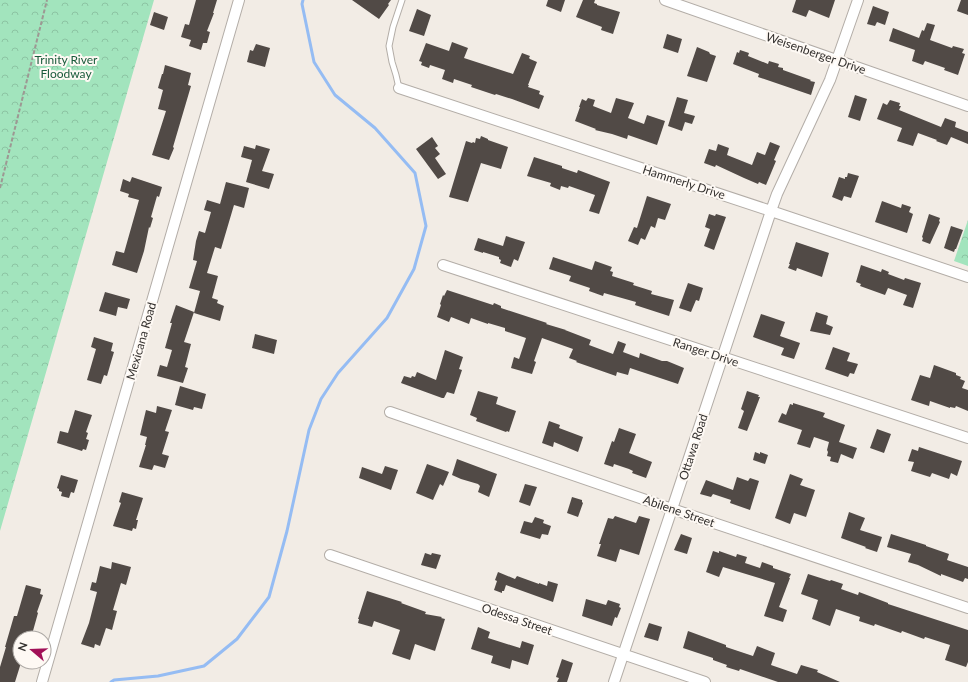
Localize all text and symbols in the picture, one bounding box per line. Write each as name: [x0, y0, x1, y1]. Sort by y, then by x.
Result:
street label: Weisenberger Drive: [764, 29, 868, 77]
park label: Trinity River Floodway: [35, 52, 98, 81]
street label: Hammerly Drive: [641, 162, 727, 202]
street label: Mexicana Road: [123, 300, 159, 382]
street label: Ranger Drive: [671, 334, 741, 370]
street label: Ottawa Road: [675, 412, 711, 482]
street label: Abilene Street: [641, 492, 717, 530]
street label: Odessa Street: [480, 600, 555, 638]
north arrow: [12, 630, 52, 670]
text: N: [15, 640, 30, 653]

